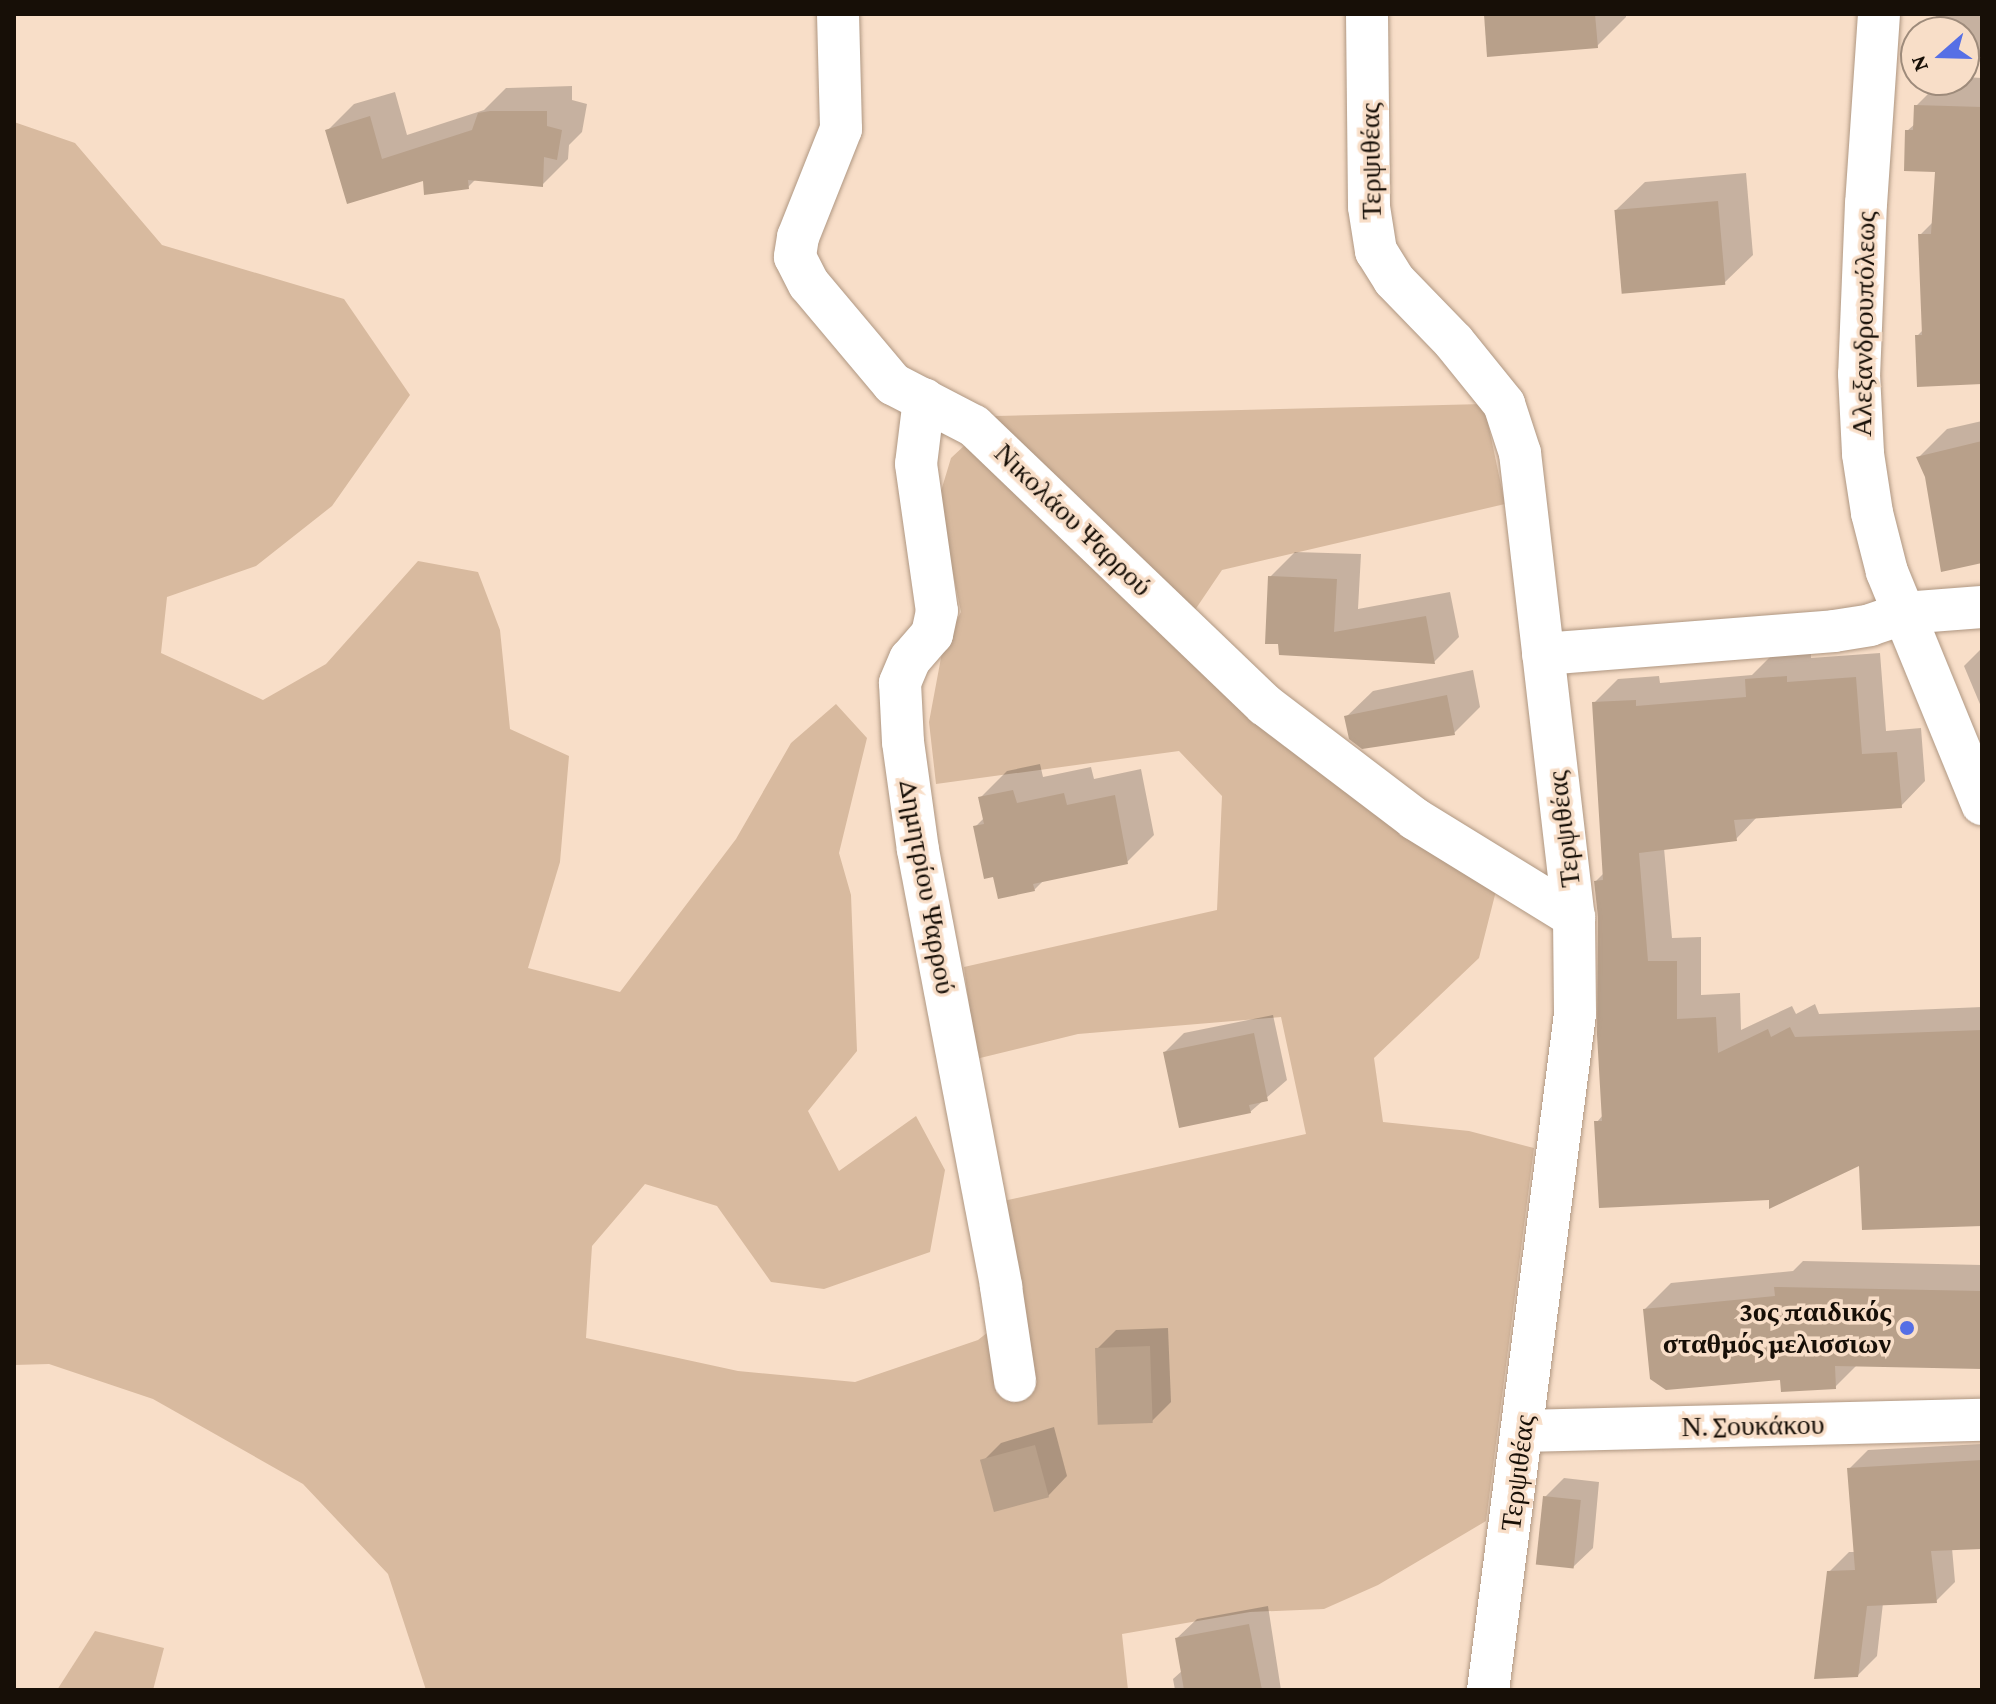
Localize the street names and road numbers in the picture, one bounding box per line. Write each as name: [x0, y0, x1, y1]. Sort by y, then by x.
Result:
street label: Τερψιθέας: [1353, 102, 1389, 220]
street label: Αλεξανδρουπόλεως: [1845, 211, 1883, 437]
street label: Νικολάου Ψαρρού: [987, 436, 1159, 604]
street label: Τερψιθέας: [1540, 769, 1588, 889]
street label: Δημητρίου Ψαρρού: [892, 777, 962, 997]
street label: Ν. Σουκάκου: [1681, 1408, 1825, 1444]
street label: Τερψιθέας: [1494, 1413, 1542, 1533]

